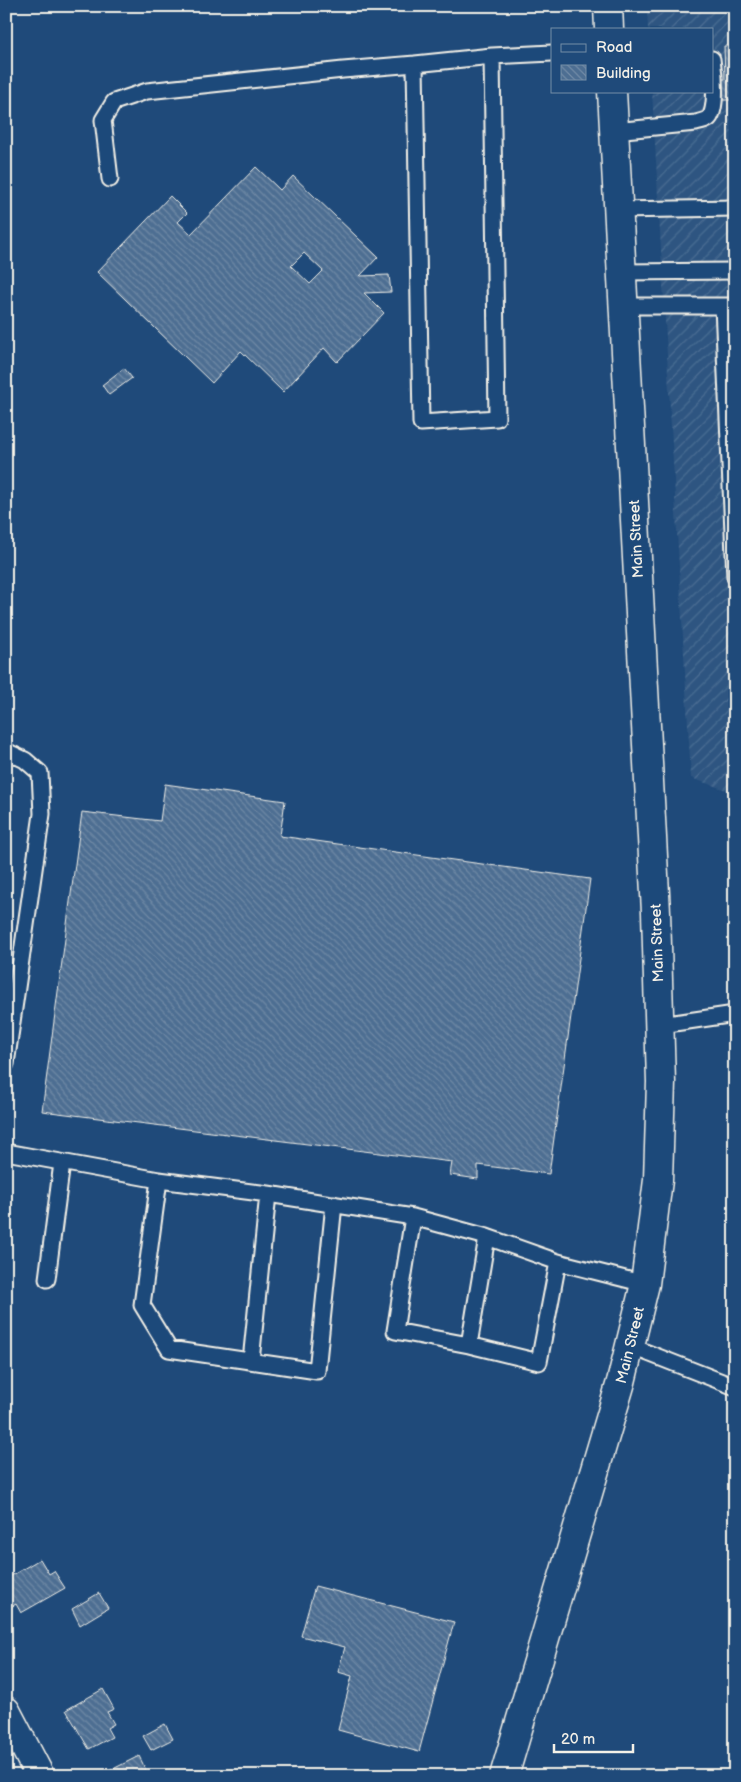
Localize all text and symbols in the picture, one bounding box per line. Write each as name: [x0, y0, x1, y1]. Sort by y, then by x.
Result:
legend: [551, 28, 714, 92]
text: Road: [596, 38, 632, 57]
text: Building: [596, 64, 651, 83]
street label: Main Street: [625, 499, 648, 579]
street label: Main Street: [647, 903, 668, 982]
street label: Main Street: [612, 1304, 649, 1386]
scale bar: [554, 1722, 632, 1754]
text: 20 m: [561, 1730, 595, 1749]

